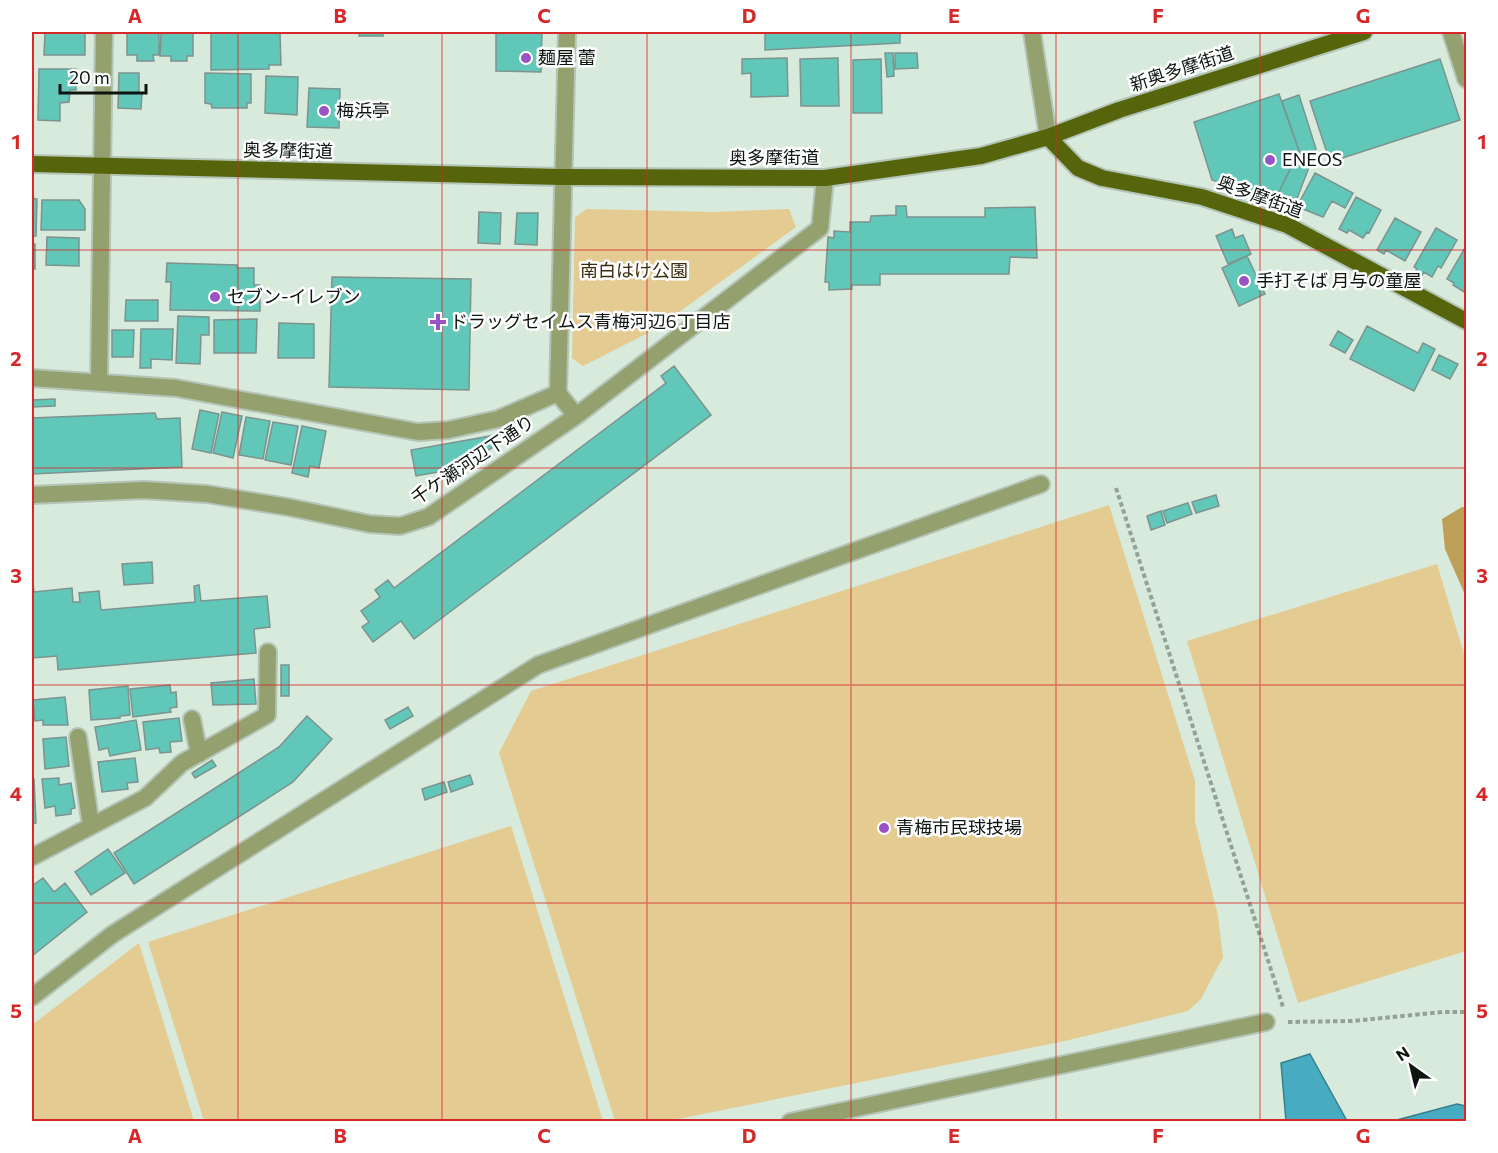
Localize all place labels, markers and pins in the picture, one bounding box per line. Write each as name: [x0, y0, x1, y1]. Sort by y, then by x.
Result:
place label: 麺屋 蕾: [538, 46, 595, 68]
marker: 麺屋 蕾: [519, 51, 533, 65]
place label: 梅浜亭: [336, 99, 390, 121]
marker: 梅浜亭: [317, 104, 331, 118]
place label: ENEOS: [1282, 148, 1342, 170]
marker: ENEOS: [1263, 153, 1277, 167]
place label: 手打そば 月与の童屋: [1256, 269, 1421, 291]
marker: 手打そば 月与の童屋: [1237, 274, 1251, 288]
place label: セブン-イレブン: [227, 285, 361, 307]
marker: セブン-イレブン: [208, 290, 222, 304]
place label: ドラッグセイムス青梅河辺6丁目店: [450, 310, 731, 332]
marker: ドラッグセイムス青梅河辺6丁目店: [431, 315, 445, 329]
place label: 青梅市民球技場: [896, 816, 1022, 838]
marker: 青梅市民球技場: [877, 821, 891, 835]

